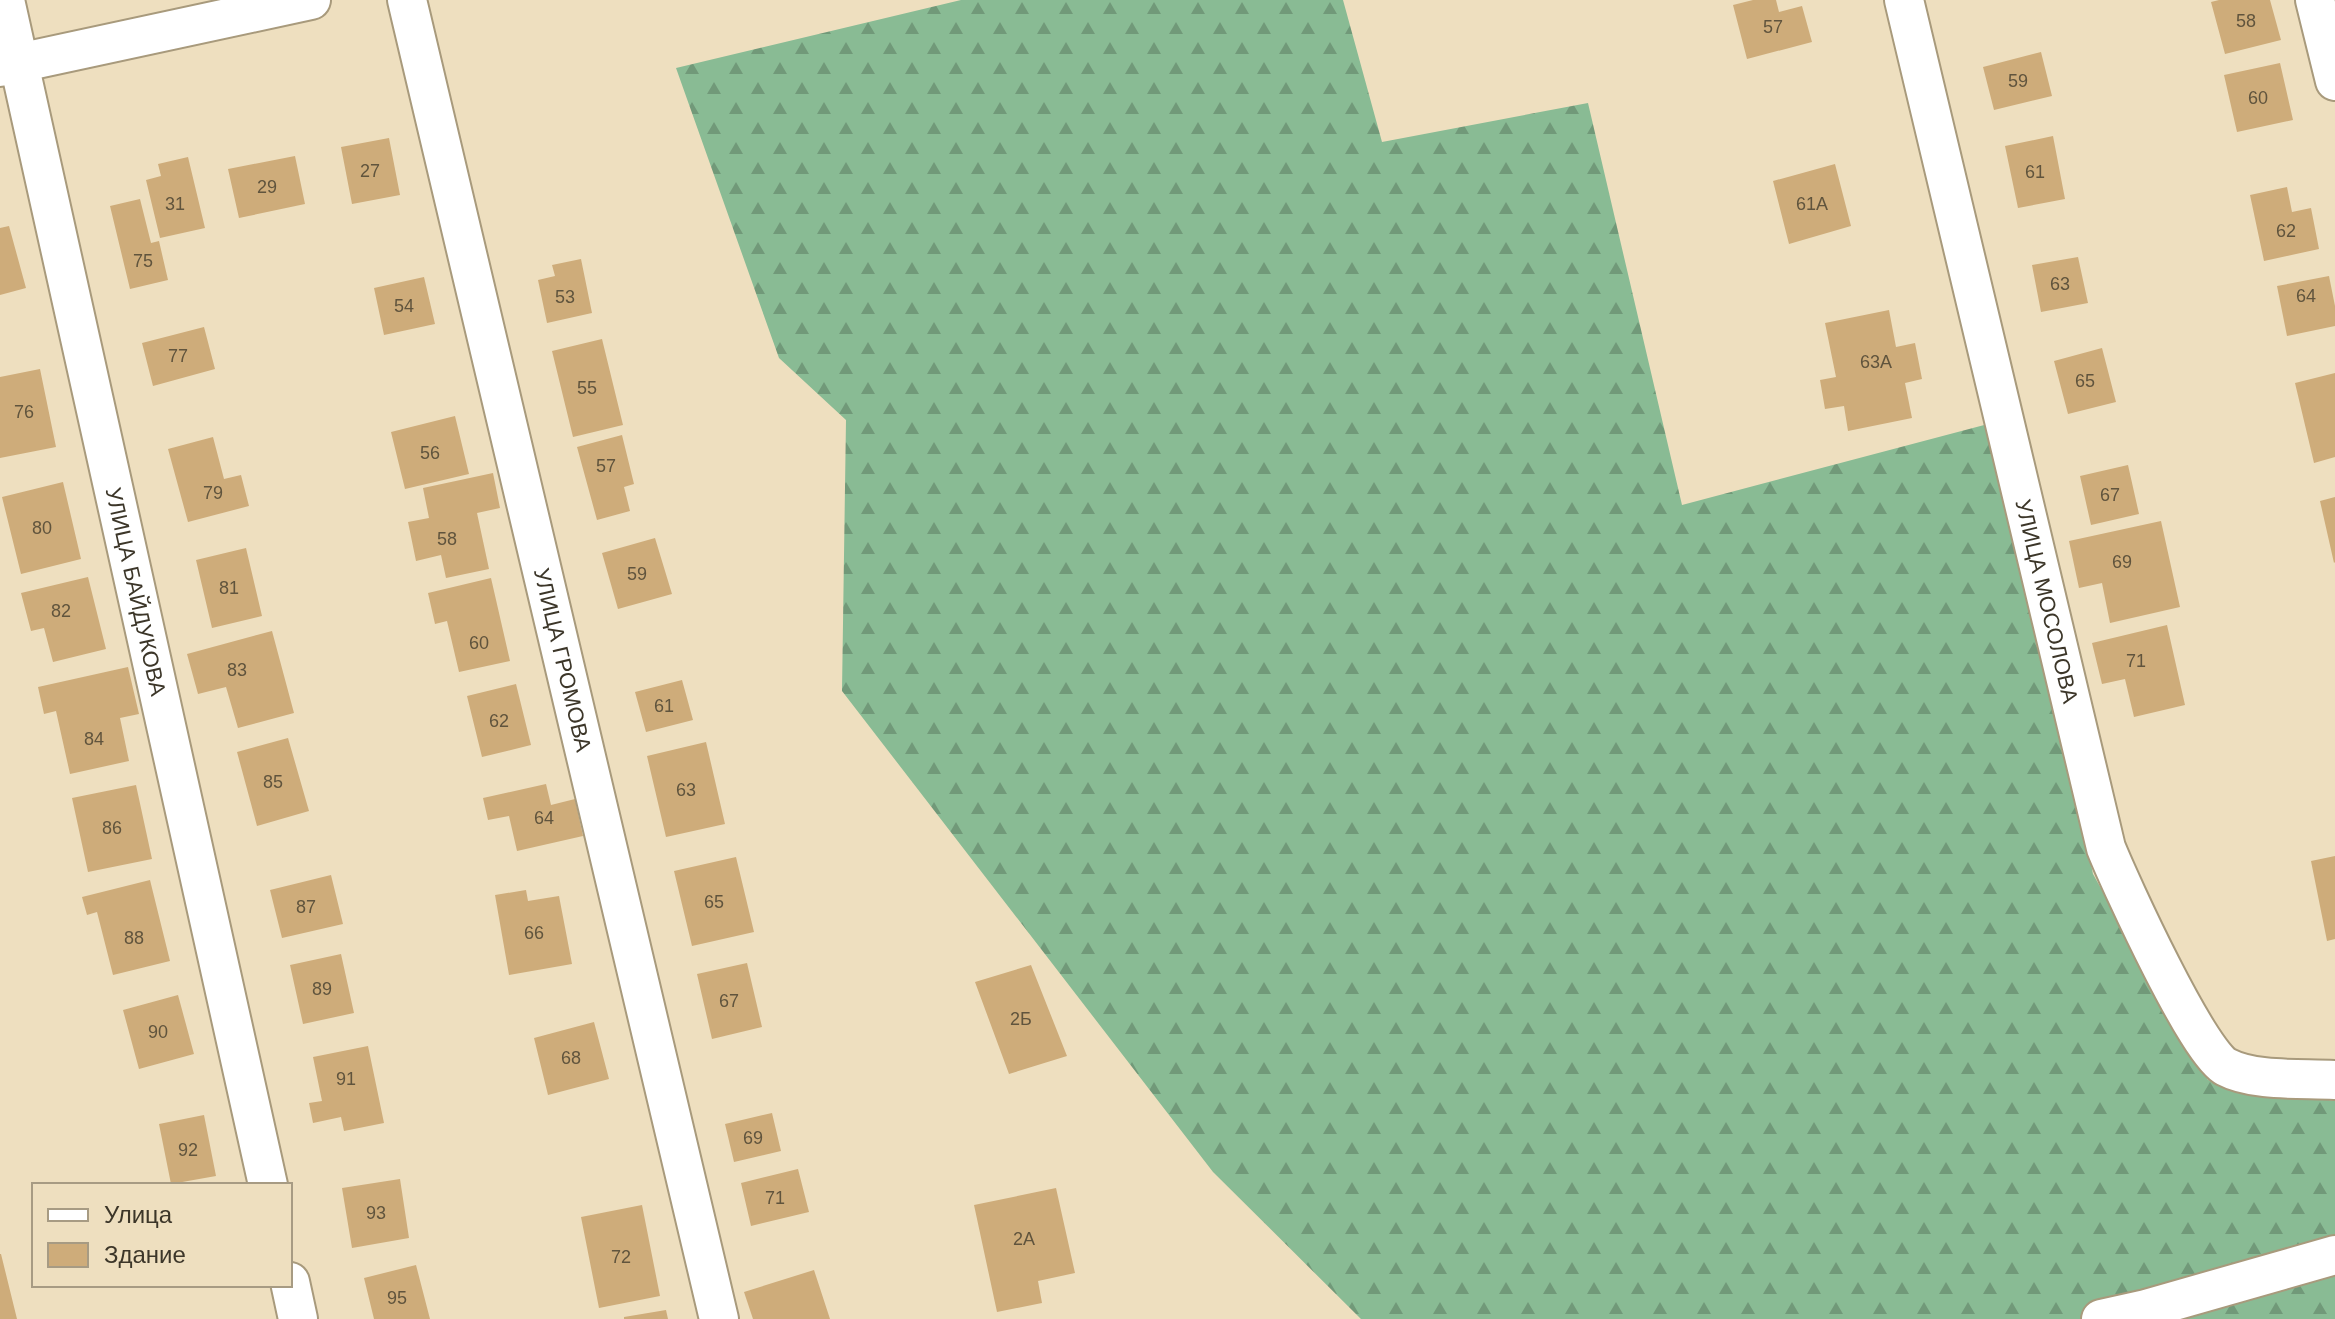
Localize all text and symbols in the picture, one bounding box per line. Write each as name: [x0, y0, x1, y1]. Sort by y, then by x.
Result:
house number: 58: [2236, 11, 2256, 31]
house number: 57: [1763, 17, 1783, 37]
house number: 59: [2008, 71, 2028, 91]
house number: 60: [2248, 88, 2268, 108]
house number: 27: [360, 161, 380, 181]
house number: 61: [2025, 162, 2045, 182]
house number: 29: [257, 177, 277, 197]
house number: 31: [165, 194, 185, 214]
house number: 61А: [1796, 194, 1828, 214]
house number: 62: [2276, 221, 2296, 241]
house number: 75: [133, 251, 153, 271]
house number: 63: [2050, 274, 2070, 294]
house number: 64: [2296, 286, 2316, 306]
house number: 53: [555, 287, 575, 307]
house number: 54: [394, 296, 414, 316]
house number: 77: [168, 346, 188, 366]
house number: 63А: [1860, 352, 1892, 372]
house number: 65: [2075, 371, 2095, 391]
house number: 55: [577, 378, 597, 398]
house number: 76: [14, 402, 34, 422]
house number: 56: [420, 443, 440, 463]
house number: 57: [596, 456, 616, 476]
house number: 79: [203, 483, 223, 503]
street label: УЛИЦА БАЙДУКОВА: [101, 485, 171, 698]
house number: 67: [2100, 485, 2120, 505]
street label: УЛИЦА МОСОЛОВА: [2010, 497, 2083, 706]
house number: 80: [32, 518, 52, 538]
house number: 58: [437, 529, 457, 549]
house number: 69: [2112, 552, 2132, 572]
house number: 59: [627, 564, 647, 584]
street label: УЛИЦА ГРОМОВА: [529, 566, 596, 755]
house number: 81: [219, 578, 239, 598]
house number: 82: [51, 601, 71, 621]
house number: 60: [469, 633, 489, 653]
house number: 71: [2126, 651, 2146, 671]
house number: 83: [227, 660, 247, 680]
house number: 61: [654, 696, 674, 716]
house number: 62: [489, 711, 509, 731]
house number: 84: [84, 729, 104, 749]
house number: 85: [263, 772, 283, 792]
house number: 63: [676, 780, 696, 800]
house number: 64: [534, 808, 554, 828]
house number: 86: [102, 818, 122, 838]
house number: 65: [704, 892, 724, 912]
house number: 87: [296, 897, 316, 917]
house number: 66: [524, 923, 544, 943]
house number: 88: [124, 928, 144, 948]
house number: 89: [312, 979, 332, 999]
house number: 67: [719, 991, 739, 1011]
house number: 2Б: [1010, 1009, 1032, 1029]
house number: 90: [148, 1022, 168, 1042]
house number: 68: [561, 1048, 581, 1068]
house number: 91: [336, 1069, 356, 1089]
house number: 69: [743, 1128, 763, 1148]
house number: 92: [178, 1140, 198, 1160]
legend: [32, 1183, 292, 1287]
house number: 71: [765, 1188, 785, 1208]
text: Улица: [104, 1201, 173, 1228]
house number: 93: [366, 1203, 386, 1223]
house number: 2А: [1013, 1229, 1035, 1249]
text: Здание: [104, 1241, 186, 1268]
house number: 72: [611, 1247, 631, 1267]
house number: 95: [387, 1288, 407, 1308]

